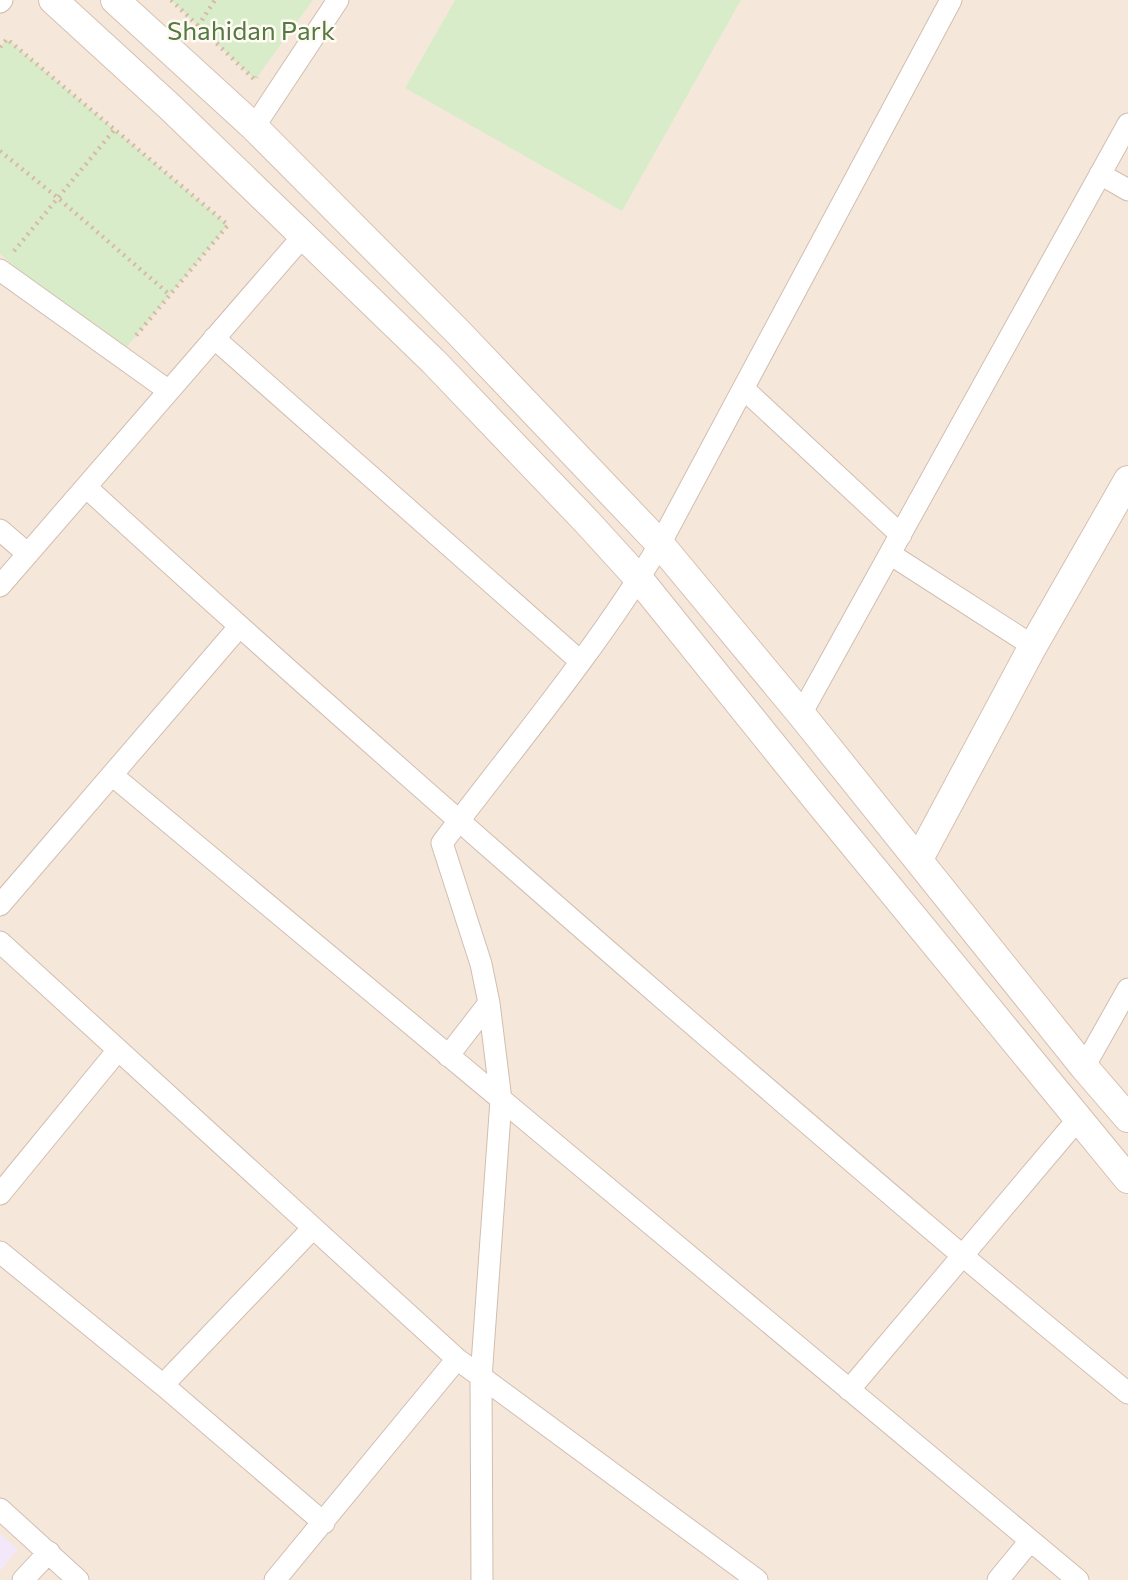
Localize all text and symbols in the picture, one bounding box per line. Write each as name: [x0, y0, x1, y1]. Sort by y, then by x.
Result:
park label: Shahidan Park: [167, 14, 335, 45]

